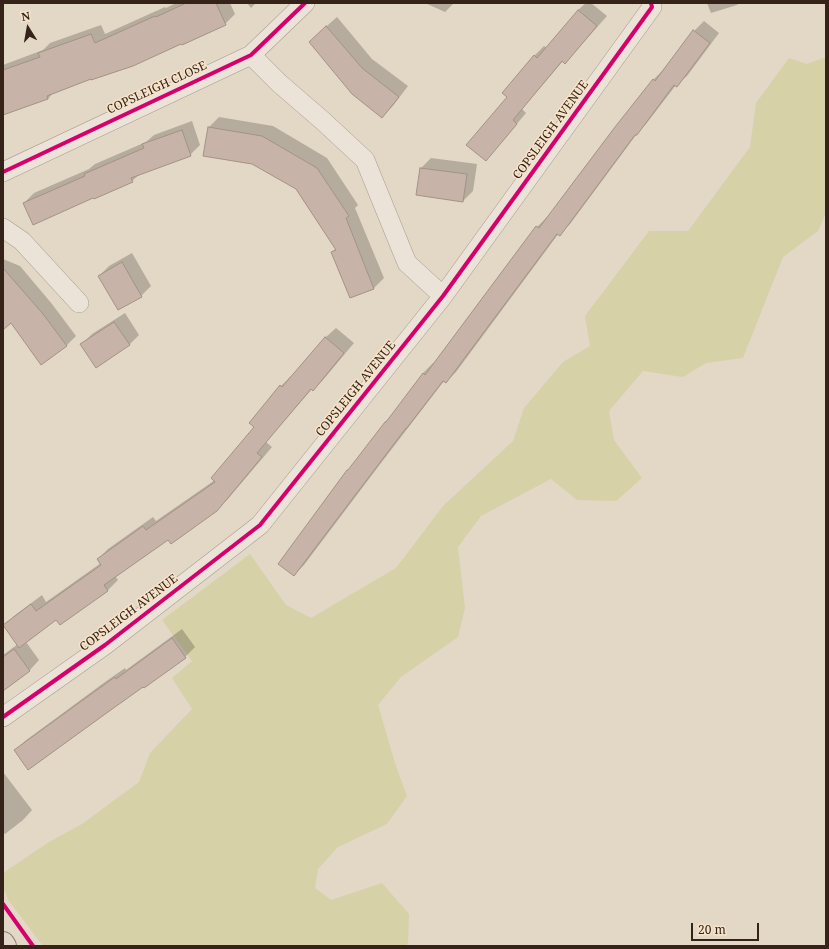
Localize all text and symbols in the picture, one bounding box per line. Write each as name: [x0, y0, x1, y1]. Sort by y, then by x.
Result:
north arrow: [8, 8, 48, 48]
text: N: [20, 8, 31, 24]
street label: COPSLEIGH CLOSE: [105, 59, 209, 117]
street label: COPSLEIGH AVENUE: [510, 78, 592, 182]
street label: COPSLEIGH AVENUE: [313, 338, 399, 440]
street label: COPSLEIGH AVENUE: [77, 571, 181, 655]
scale bar: [693, 915, 761, 941]
text: 20 m: [698, 921, 726, 938]

